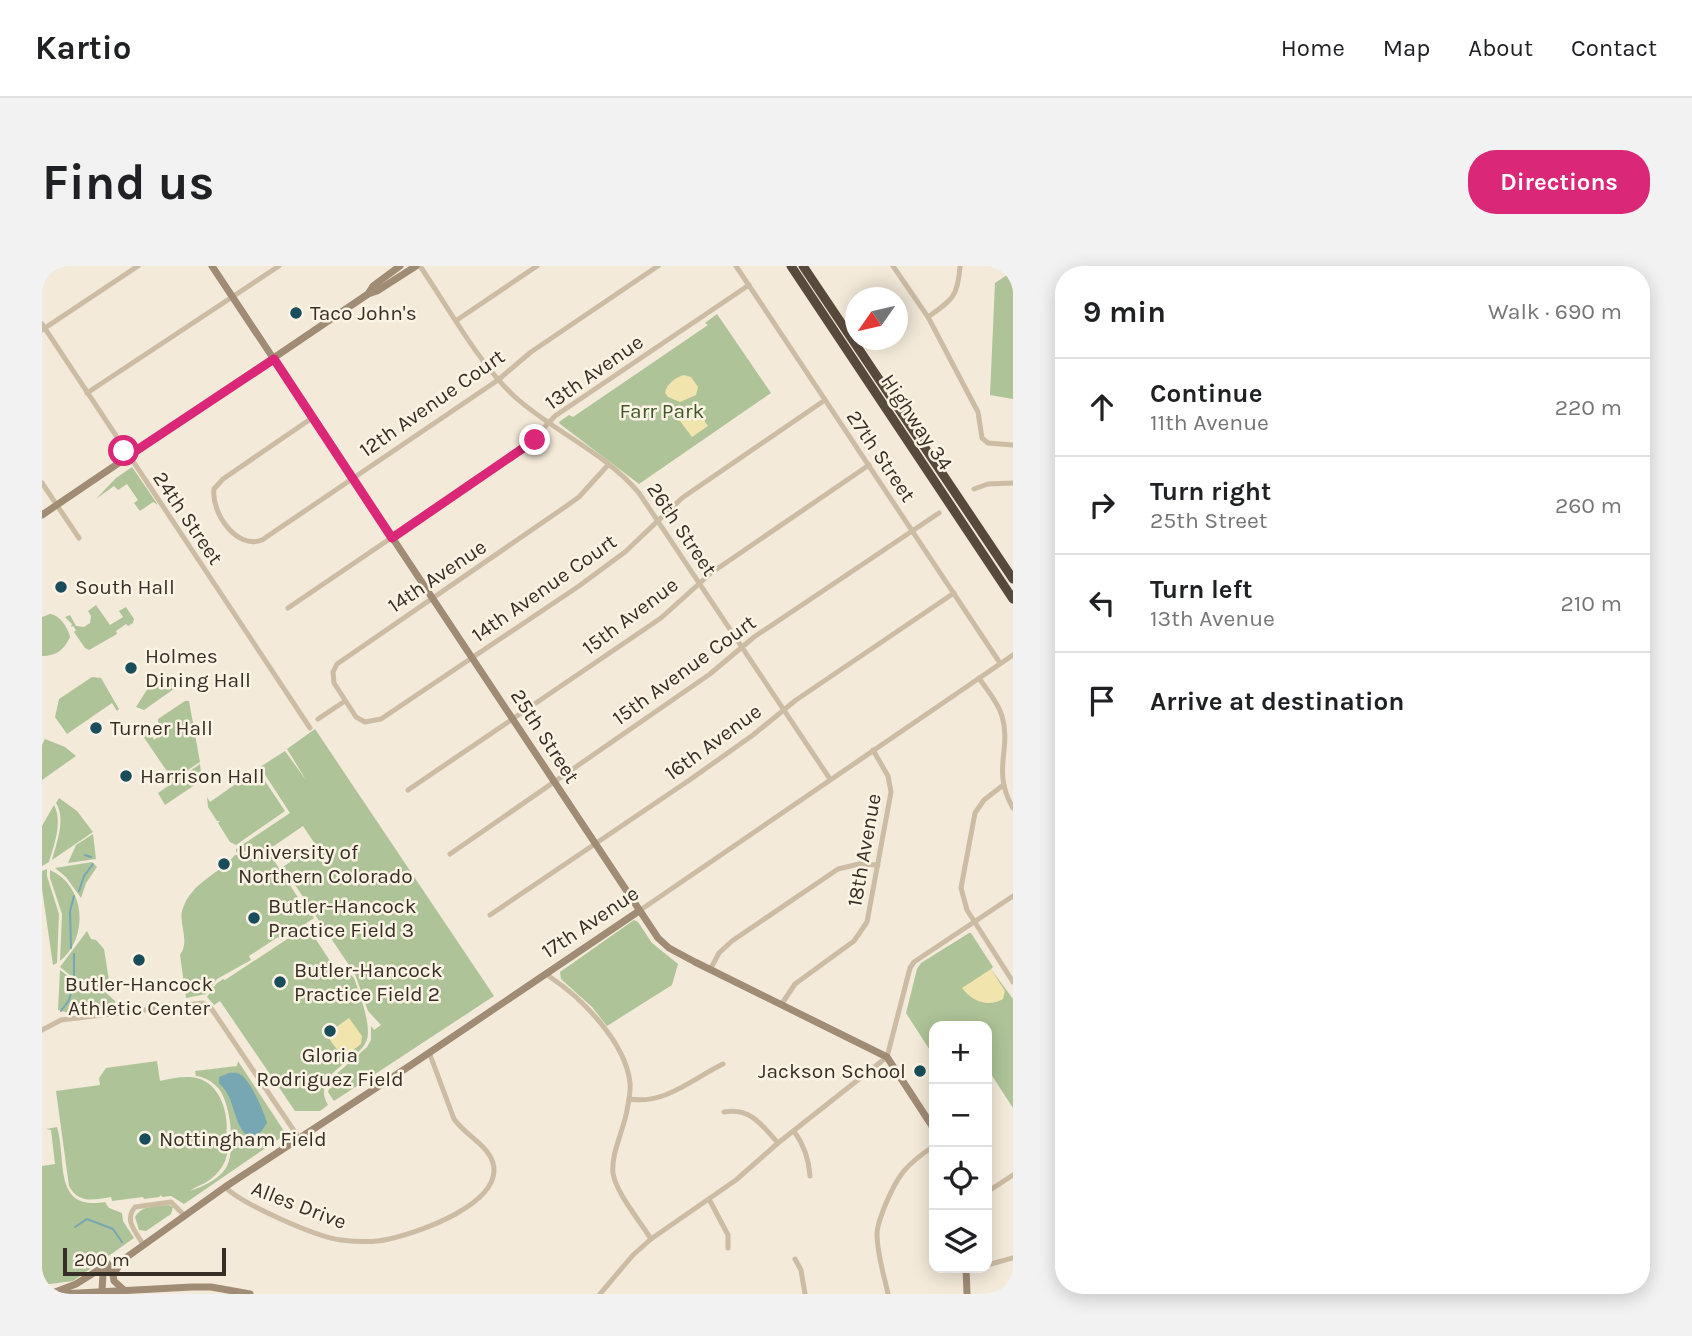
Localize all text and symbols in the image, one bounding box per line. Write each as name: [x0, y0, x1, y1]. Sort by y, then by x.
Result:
text: Kartio: [35, 29, 131, 67]
text: Home: [1281, 34, 1345, 62]
text: Map: [1383, 34, 1430, 62]
text: About: [1468, 34, 1533, 62]
text: Contact: [1571, 34, 1657, 62]
button: Directions: [1468, 150, 1650, 214]
text: Find us: [42, 154, 214, 211]
north arrow: [845, 287, 908, 350]
text: 9 min: [1083, 294, 1166, 330]
text: Walk · 690 m: [1488, 298, 1622, 325]
place label: Taco John's: [310, 301, 417, 325]
marker: Taco John's: [288, 305, 304, 321]
street label: 13th Avenue: [540, 329, 648, 415]
street label: 12th Avenue Court: [355, 344, 509, 462]
street label: Highway 34: [876, 369, 958, 475]
text: Continue: [1150, 378, 1262, 409]
icon: ahead: [1083, 388, 1121, 426]
text: 220 m: [1555, 394, 1622, 421]
park label: Farr Park: [620, 399, 705, 423]
street label: 27th Street: [842, 406, 920, 506]
text: 11th Avenue: [1150, 409, 1269, 436]
route end: [519, 424, 550, 455]
route start: [108, 435, 139, 466]
street label: 24th Street: [148, 467, 228, 569]
text: Turn right: [1150, 476, 1271, 507]
street label: 26th Street: [642, 478, 722, 580]
icon: right: [1083, 486, 1121, 524]
text: 260 m: [1555, 492, 1622, 519]
text: 25th Street: [1150, 507, 1267, 534]
street label: 14th Avenue Court: [467, 529, 621, 647]
street label: 14th Avenue: [383, 534, 491, 618]
street label: 15th Avenue: [577, 572, 683, 660]
text: Turn left: [1150, 574, 1252, 605]
place label: South Hall: [75, 575, 175, 599]
marker: South Hall: [53, 579, 69, 595]
icon: left: [1083, 584, 1121, 622]
text: 210 m: [1560, 590, 1622, 617]
text: 13th Avenue: [1150, 605, 1275, 632]
street label: 15th Avenue Court: [608, 610, 760, 730]
place label: Holmes Dining Hall: [145, 644, 251, 692]
marker: Holmes Dining Hall: [123, 660, 139, 676]
icon: arrive: [1083, 682, 1121, 720]
street label: 25th Street: [506, 684, 584, 788]
text: Arrive at destination: [1150, 686, 1404, 717]
street label: 16th Avenue: [660, 699, 766, 785]
place label: Turner Hall: [110, 716, 213, 740]
marker: Turner Hall: [88, 720, 104, 736]
place label: Harrison Hall: [140, 764, 265, 788]
marker: Harrison Hall: [118, 768, 134, 784]
street label: 18th Avenue: [842, 792, 886, 908]
place label: University of Northern Colorado: [238, 840, 413, 888]
marker: University of Northern Colorado: [216, 856, 232, 872]
street label: 17th Avenue: [537, 881, 643, 963]
place label: Butler-Hancock Practice Field 3: [268, 894, 417, 942]
marker: Butler-Hancock Practice Field 3: [246, 910, 262, 926]
marker: Butler-Hancock Athletic Center: [131, 952, 147, 968]
place label: Butler-Hancock Practice Field 2: [294, 958, 443, 1006]
place label: Butler-Hancock Athletic Center: [65, 972, 213, 1020]
marker: Butler-Hancock Practice Field 2: [272, 974, 288, 990]
map controls: [929, 1021, 992, 1273]
button: +: [929, 1021, 992, 1084]
marker: Gloria Rodriguez Field: [322, 1023, 338, 1039]
place label: Gloria Rodriguez Field: [256, 1043, 404, 1091]
place label: Jackson School: [758, 1059, 906, 1083]
marker: Jackson School: [912, 1063, 928, 1079]
button: −: [929, 1084, 992, 1147]
place label: Nottingham Field: [159, 1127, 327, 1151]
marker: Nottingham Field: [137, 1131, 153, 1147]
button: locate: [929, 1147, 992, 1210]
street label: Alles Drive: [248, 1176, 350, 1234]
button: layers: [929, 1210, 992, 1273]
scale bar: [63, 1245, 226, 1277]
text: 200 m: [74, 1249, 130, 1271]

